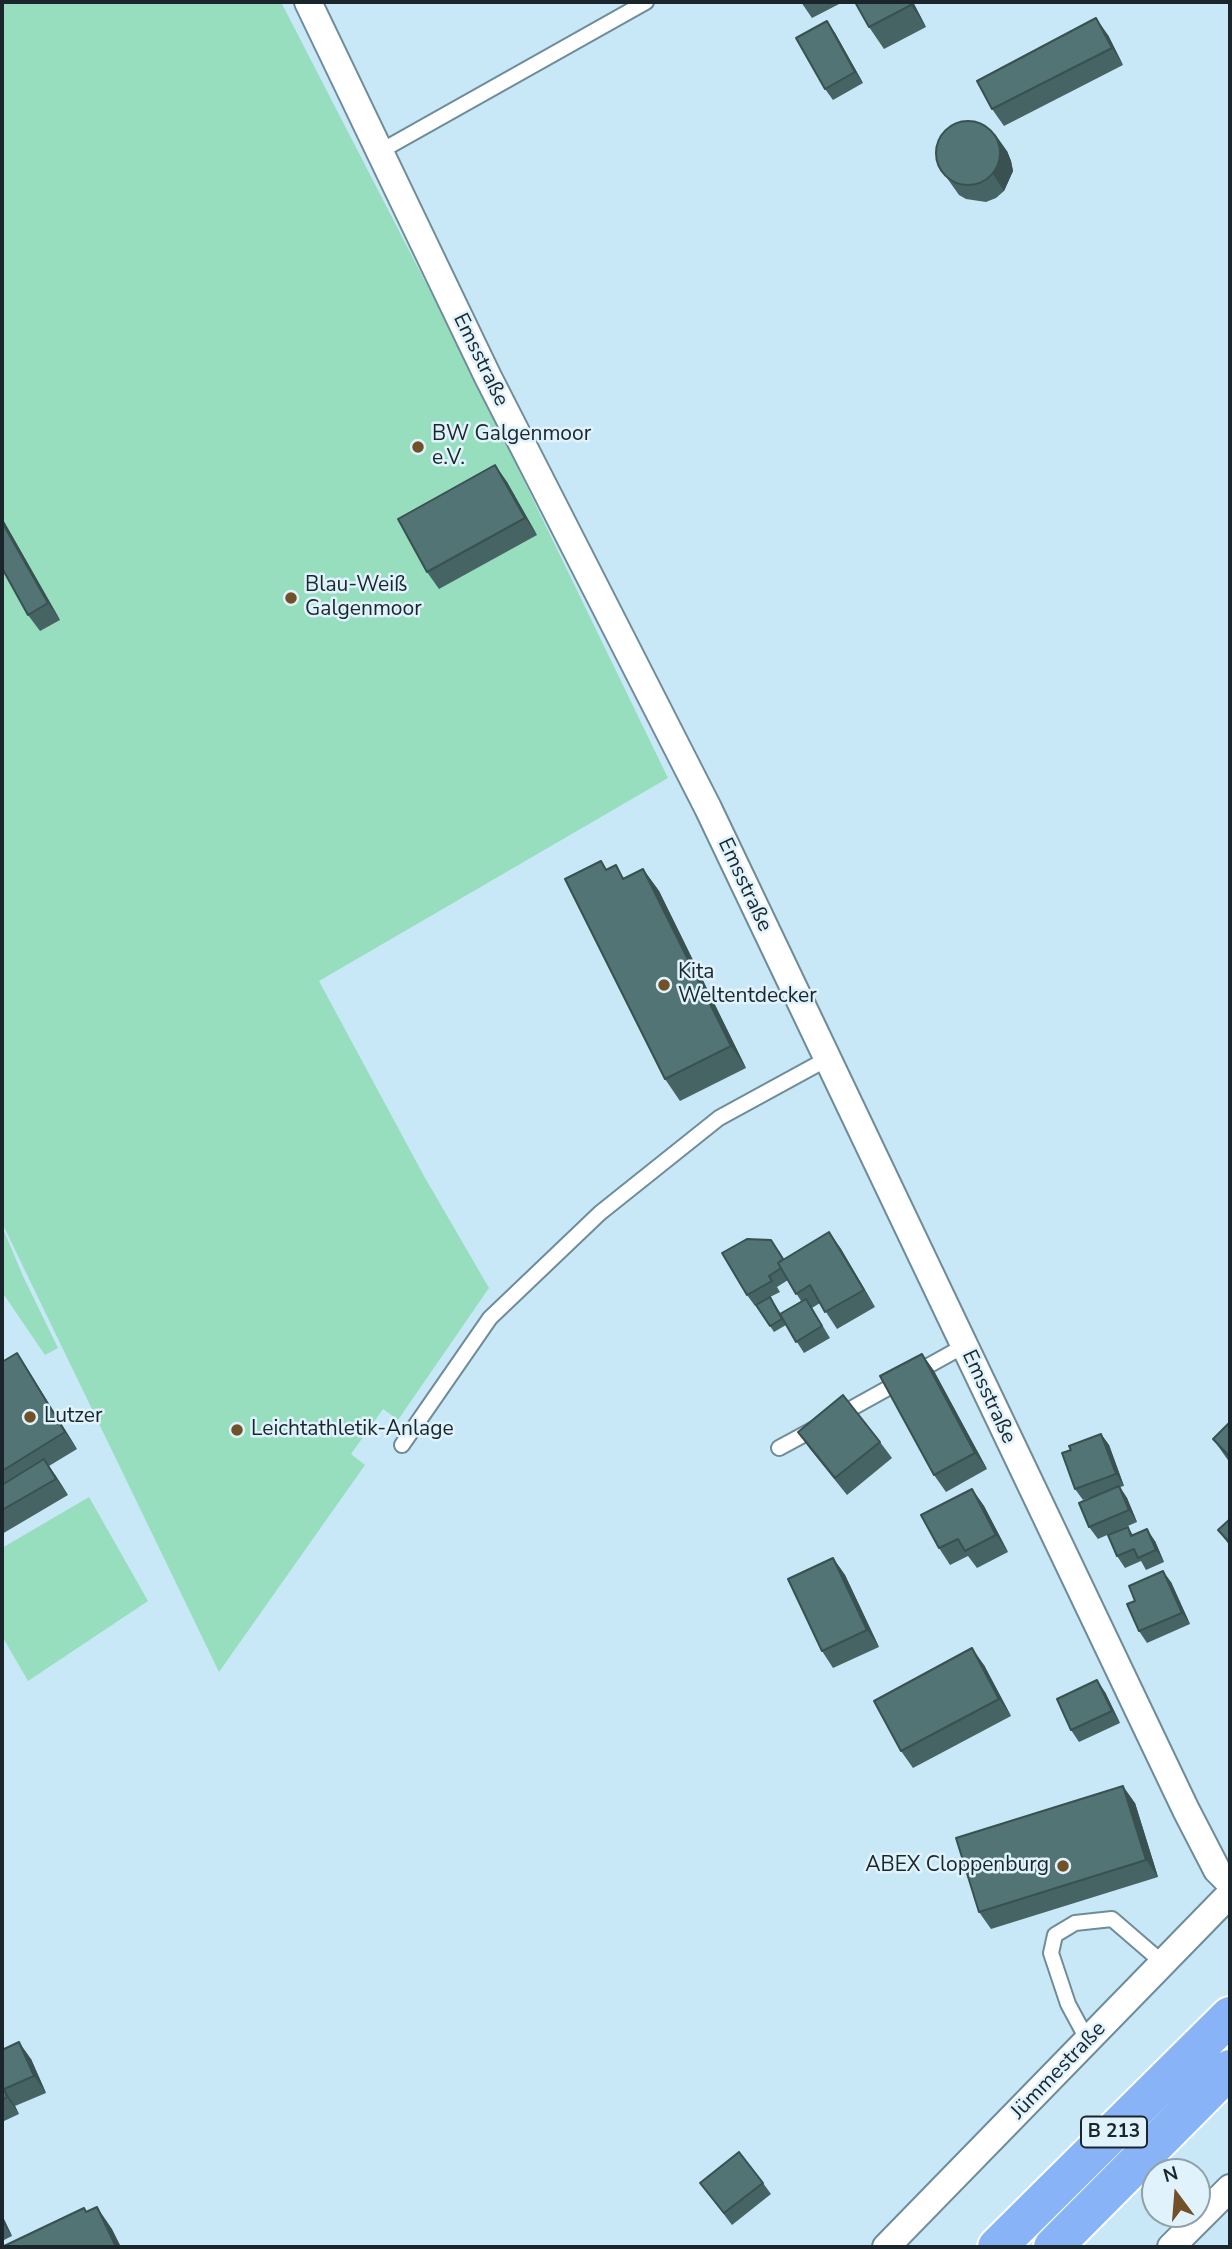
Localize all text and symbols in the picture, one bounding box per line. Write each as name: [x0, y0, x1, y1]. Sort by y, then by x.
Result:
street label: Emsstraße: [447, 309, 513, 411]
place label: BW Galgenmoor e.V.: [432, 422, 591, 472]
marker: BW Galgenmoor e.V.: [410, 439, 426, 455]
place label: Blau-Weiß Galgenmoor: [305, 573, 422, 623]
marker: Blau-Weiß Galgenmoor: [283, 590, 299, 606]
street label: Emsstraße: [711, 834, 777, 936]
place label: Kita Weltentdecker: [678, 960, 817, 1010]
marker: Kita Weltentdecker: [656, 977, 672, 993]
street label: Emsstraße: [955, 1346, 1021, 1448]
place label: Lutzer: [44, 1404, 103, 1430]
marker: Lutzer: [22, 1409, 38, 1425]
place label: Leichtathletik-Anlage: [251, 1417, 454, 1443]
marker: Leichtathletik-Anlage: [229, 1422, 245, 1438]
place label: ABEX Cloppenburg: [865, 1853, 1049, 1879]
marker: ABEX Cloppenburg: [1055, 1858, 1071, 1874]
street label: Jümmestraße: [1006, 2017, 1112, 2125]
road number: B 213: [1081, 2116, 1147, 2148]
north arrow: [1141, 2158, 1211, 2228]
text: N: [1160, 2160, 1181, 2189]

